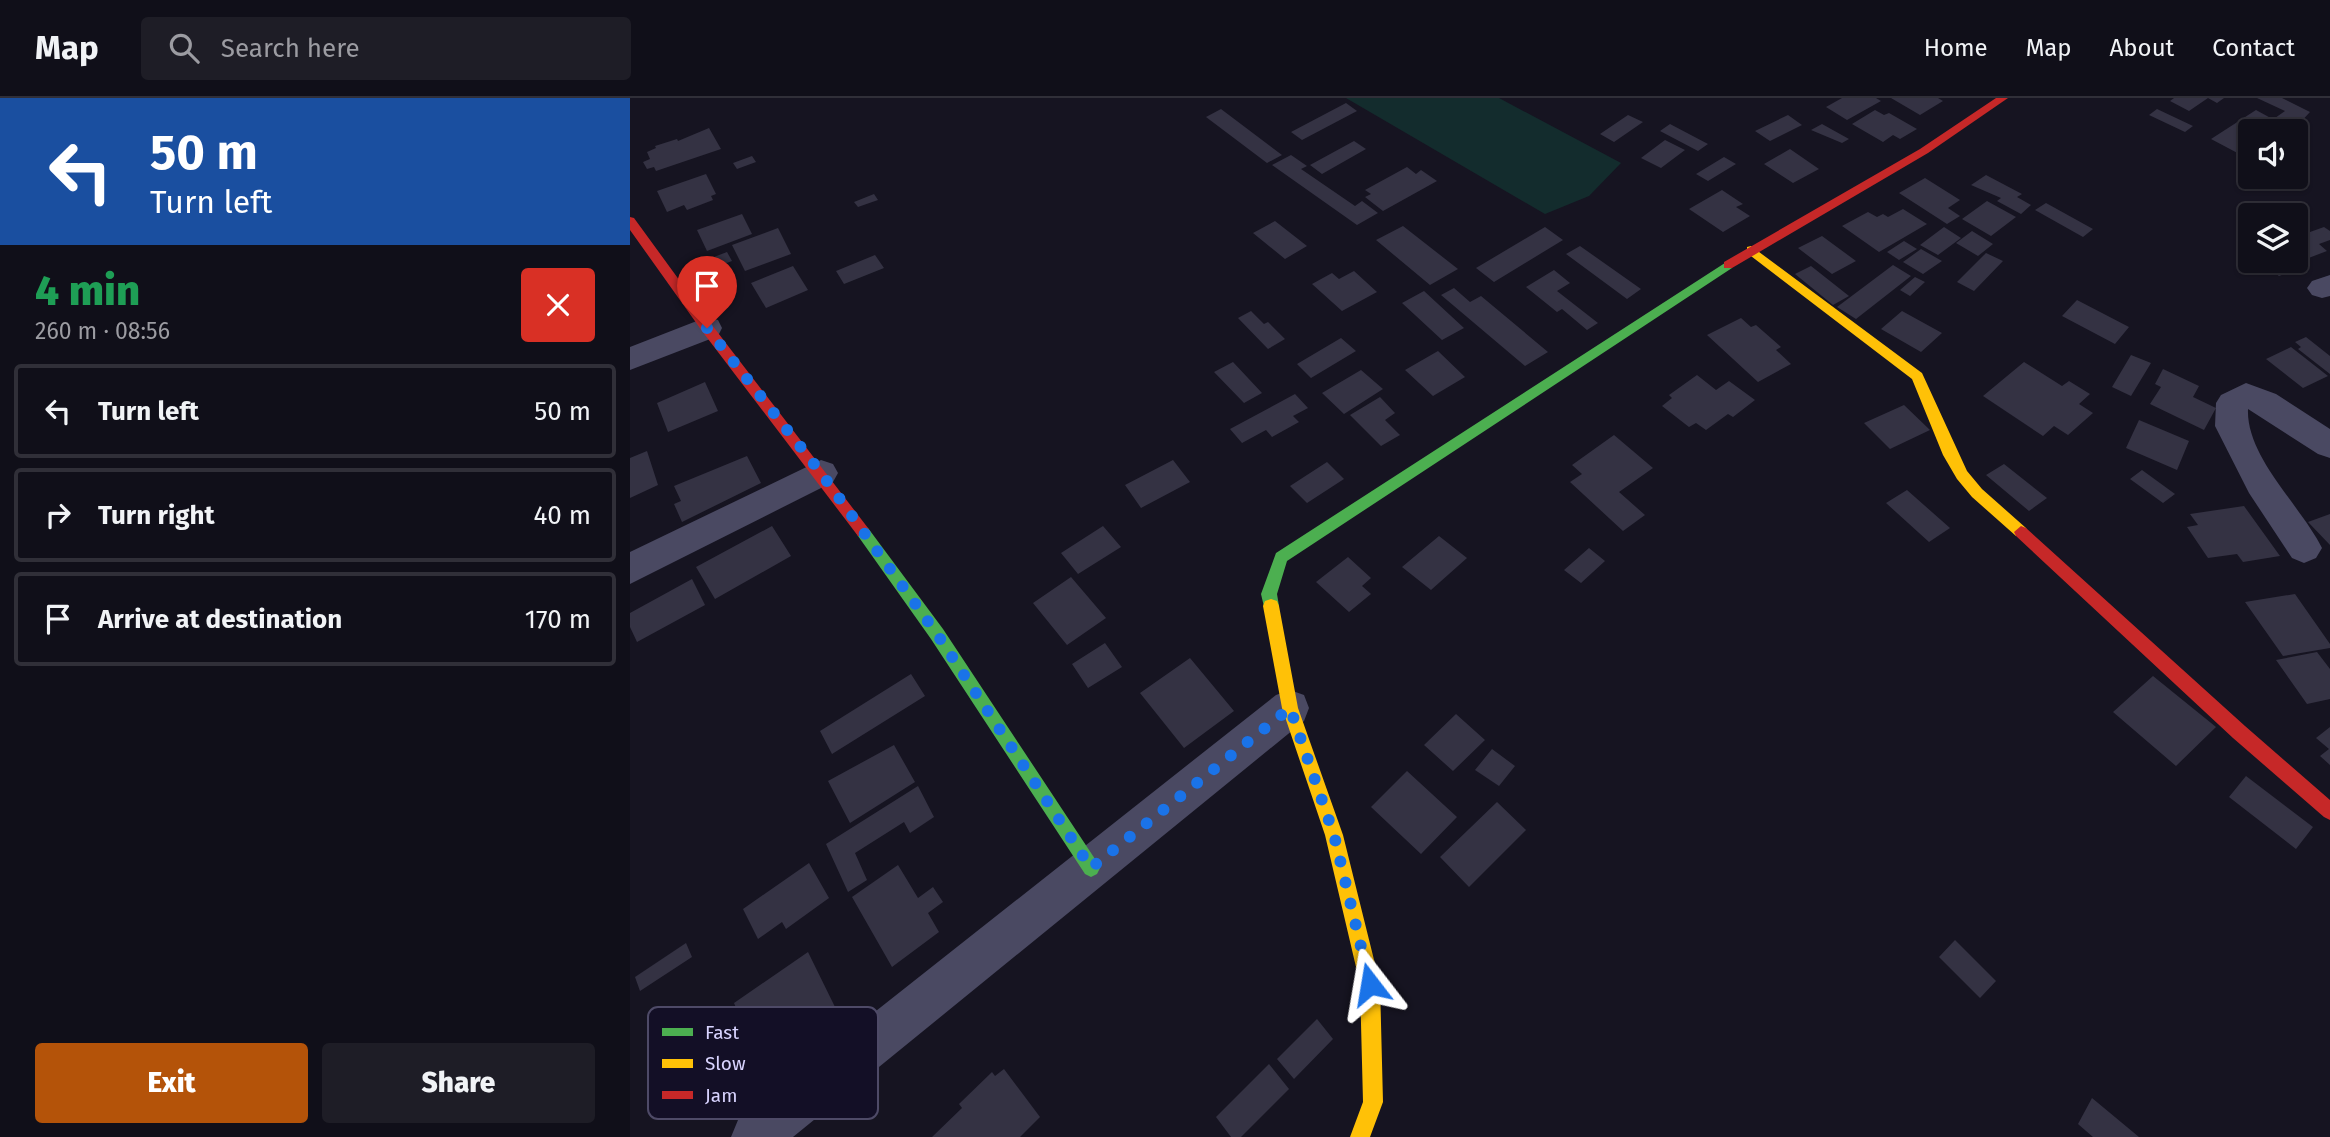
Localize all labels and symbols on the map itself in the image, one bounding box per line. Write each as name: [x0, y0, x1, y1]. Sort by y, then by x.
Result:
pin: [677, 256, 737, 328]
position arrow: [1333, 947, 1407, 1021]
legend: [648, 1007, 878, 1119]
text: Fast: [705, 1021, 739, 1044]
text: Slow: [705, 1052, 746, 1075]
text: Jam: [705, 1084, 737, 1107]

